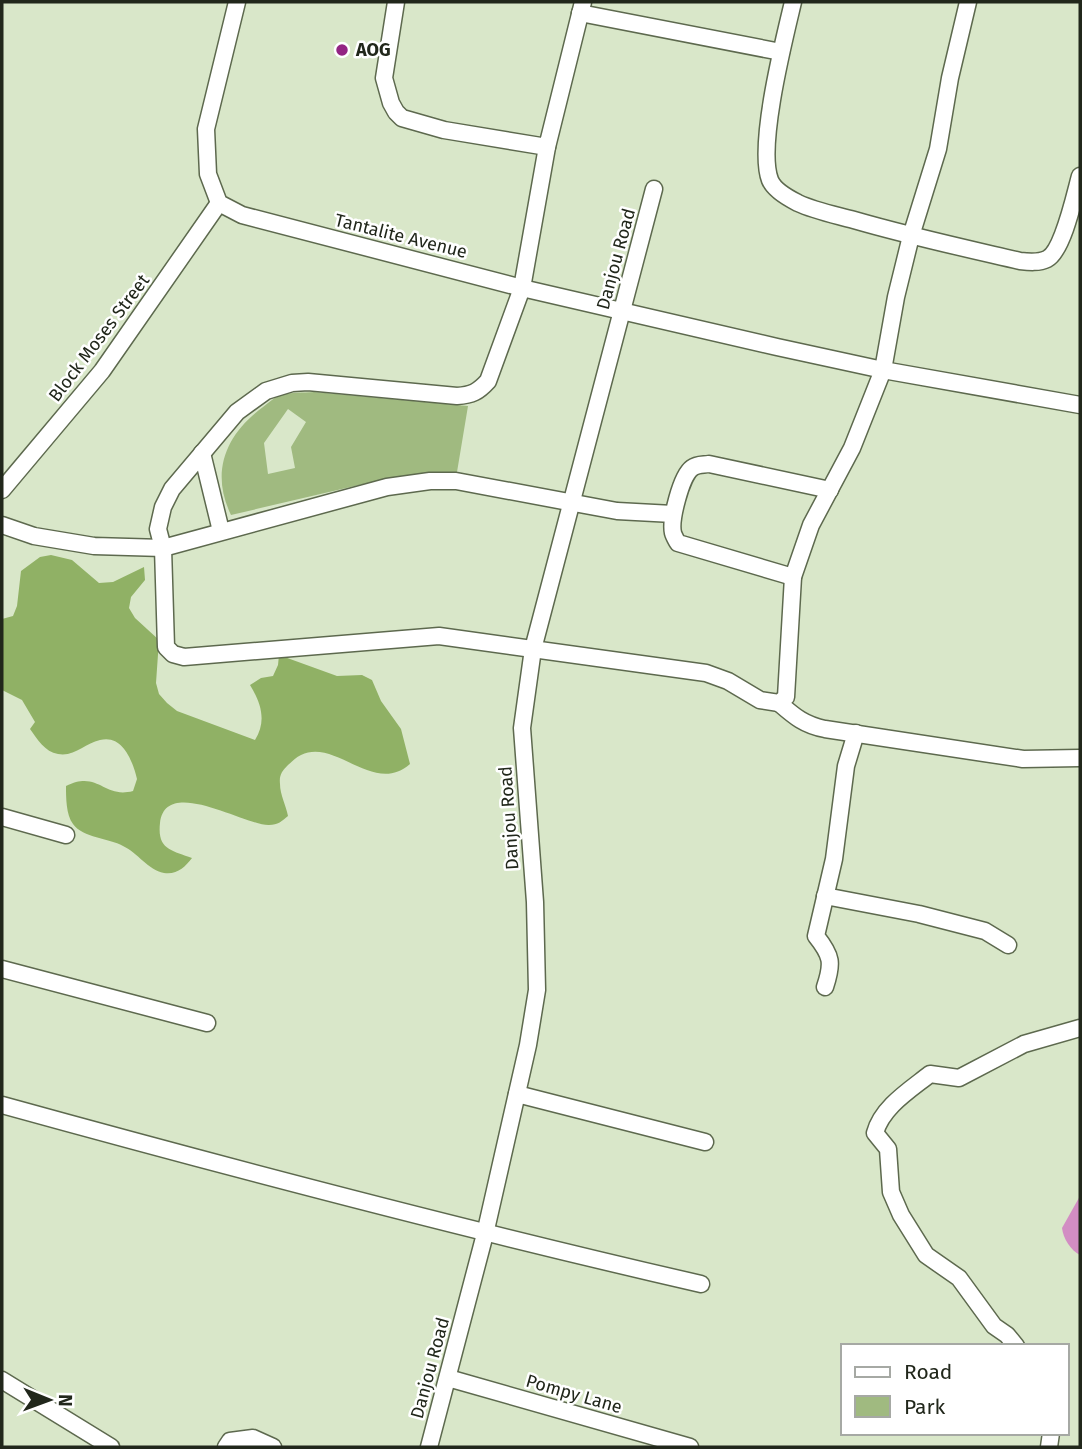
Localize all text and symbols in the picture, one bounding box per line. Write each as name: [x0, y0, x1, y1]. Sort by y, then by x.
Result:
place label: AOG: [355, 39, 391, 61]
marker: AOG: [334, 42, 350, 58]
street label: Danjou Road: [592, 206, 640, 312]
street label: Tantalite Avenue: [333, 209, 469, 263]
street label: Block Moses Street: [44, 270, 154, 406]
street label: Danjou Road: [494, 765, 524, 871]
street label: Danjou Road: [406, 1315, 454, 1421]
legend: [841, 1344, 1068, 1435]
text: Road: [904, 1359, 952, 1385]
north arrow: [14, 1365, 84, 1435]
street label: Pompy Lane: [523, 1370, 625, 1418]
text: N: [54, 1394, 77, 1407]
text: Park: [904, 1394, 946, 1420]

